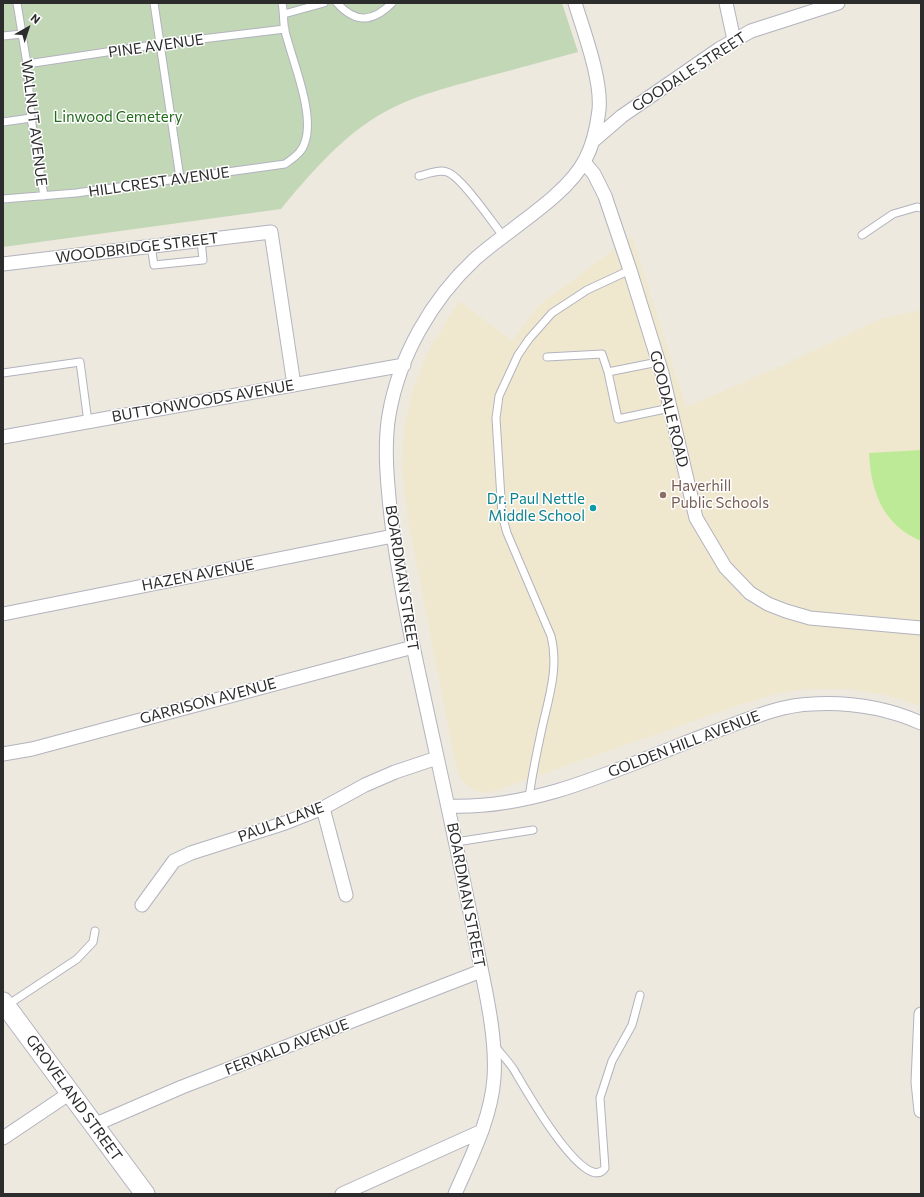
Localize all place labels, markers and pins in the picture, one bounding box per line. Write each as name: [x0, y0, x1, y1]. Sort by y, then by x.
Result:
place label: Haverhill Public Schools: [671, 477, 769, 512]
place label: Dr. Paul Nettle Middle School: [487, 490, 585, 525]
marker: Haverhill Public Schools: [658, 490, 668, 500]
marker: Dr. Paul Nettle Middle School: [588, 503, 598, 513]

